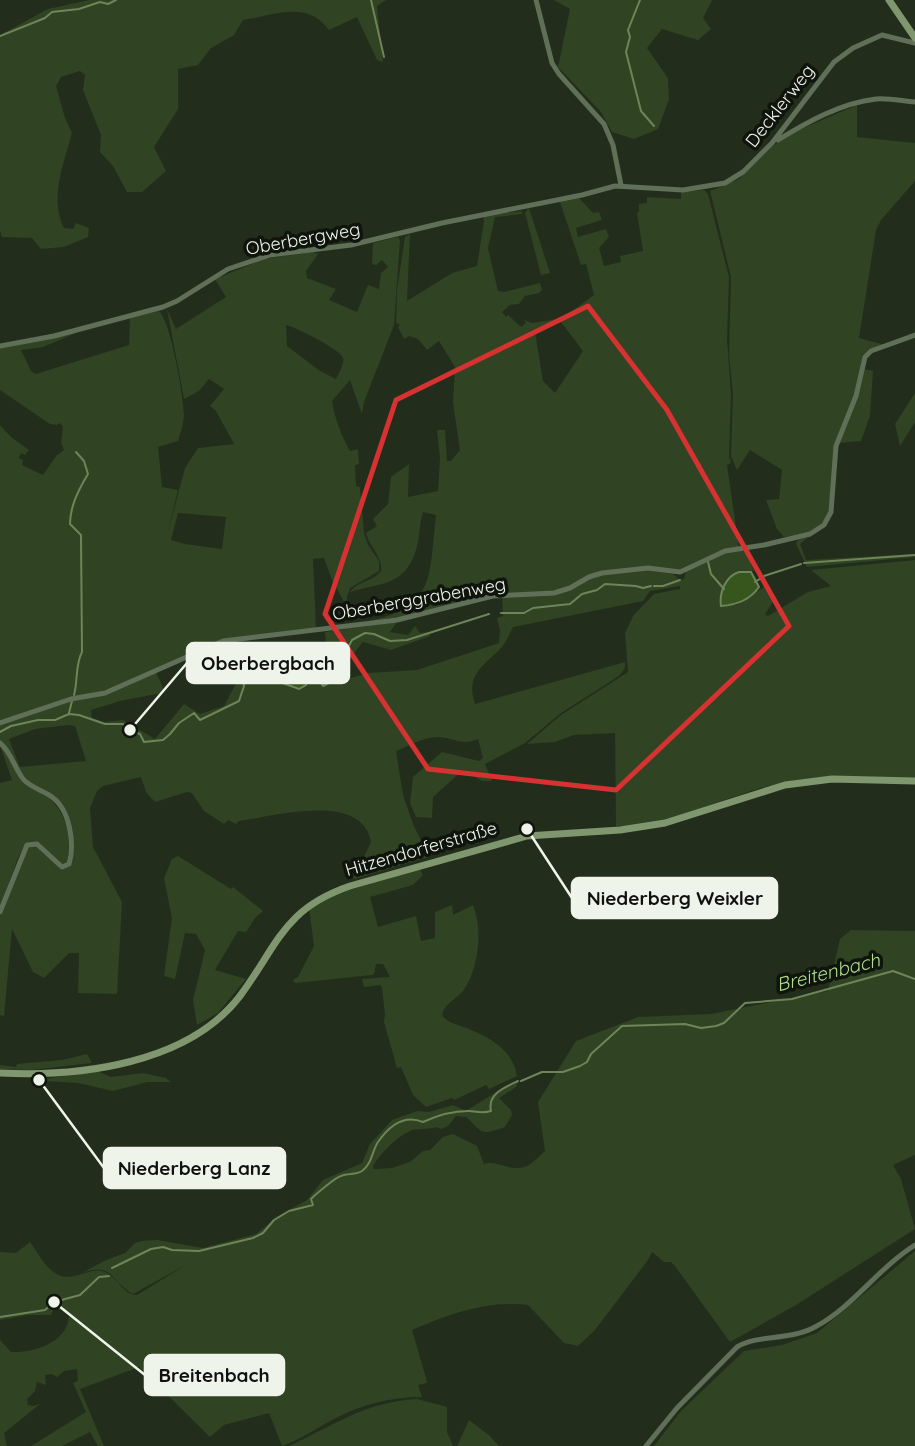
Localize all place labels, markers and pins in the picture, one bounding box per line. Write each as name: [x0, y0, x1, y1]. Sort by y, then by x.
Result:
callout: Oberbergbach: [187, 643, 349, 683]
callout: Niederberg Weixler: [572, 878, 777, 918]
callout: Niederberg Lanz: [104, 1148, 285, 1188]
callout: Breitenbach: [145, 1355, 284, 1395]

